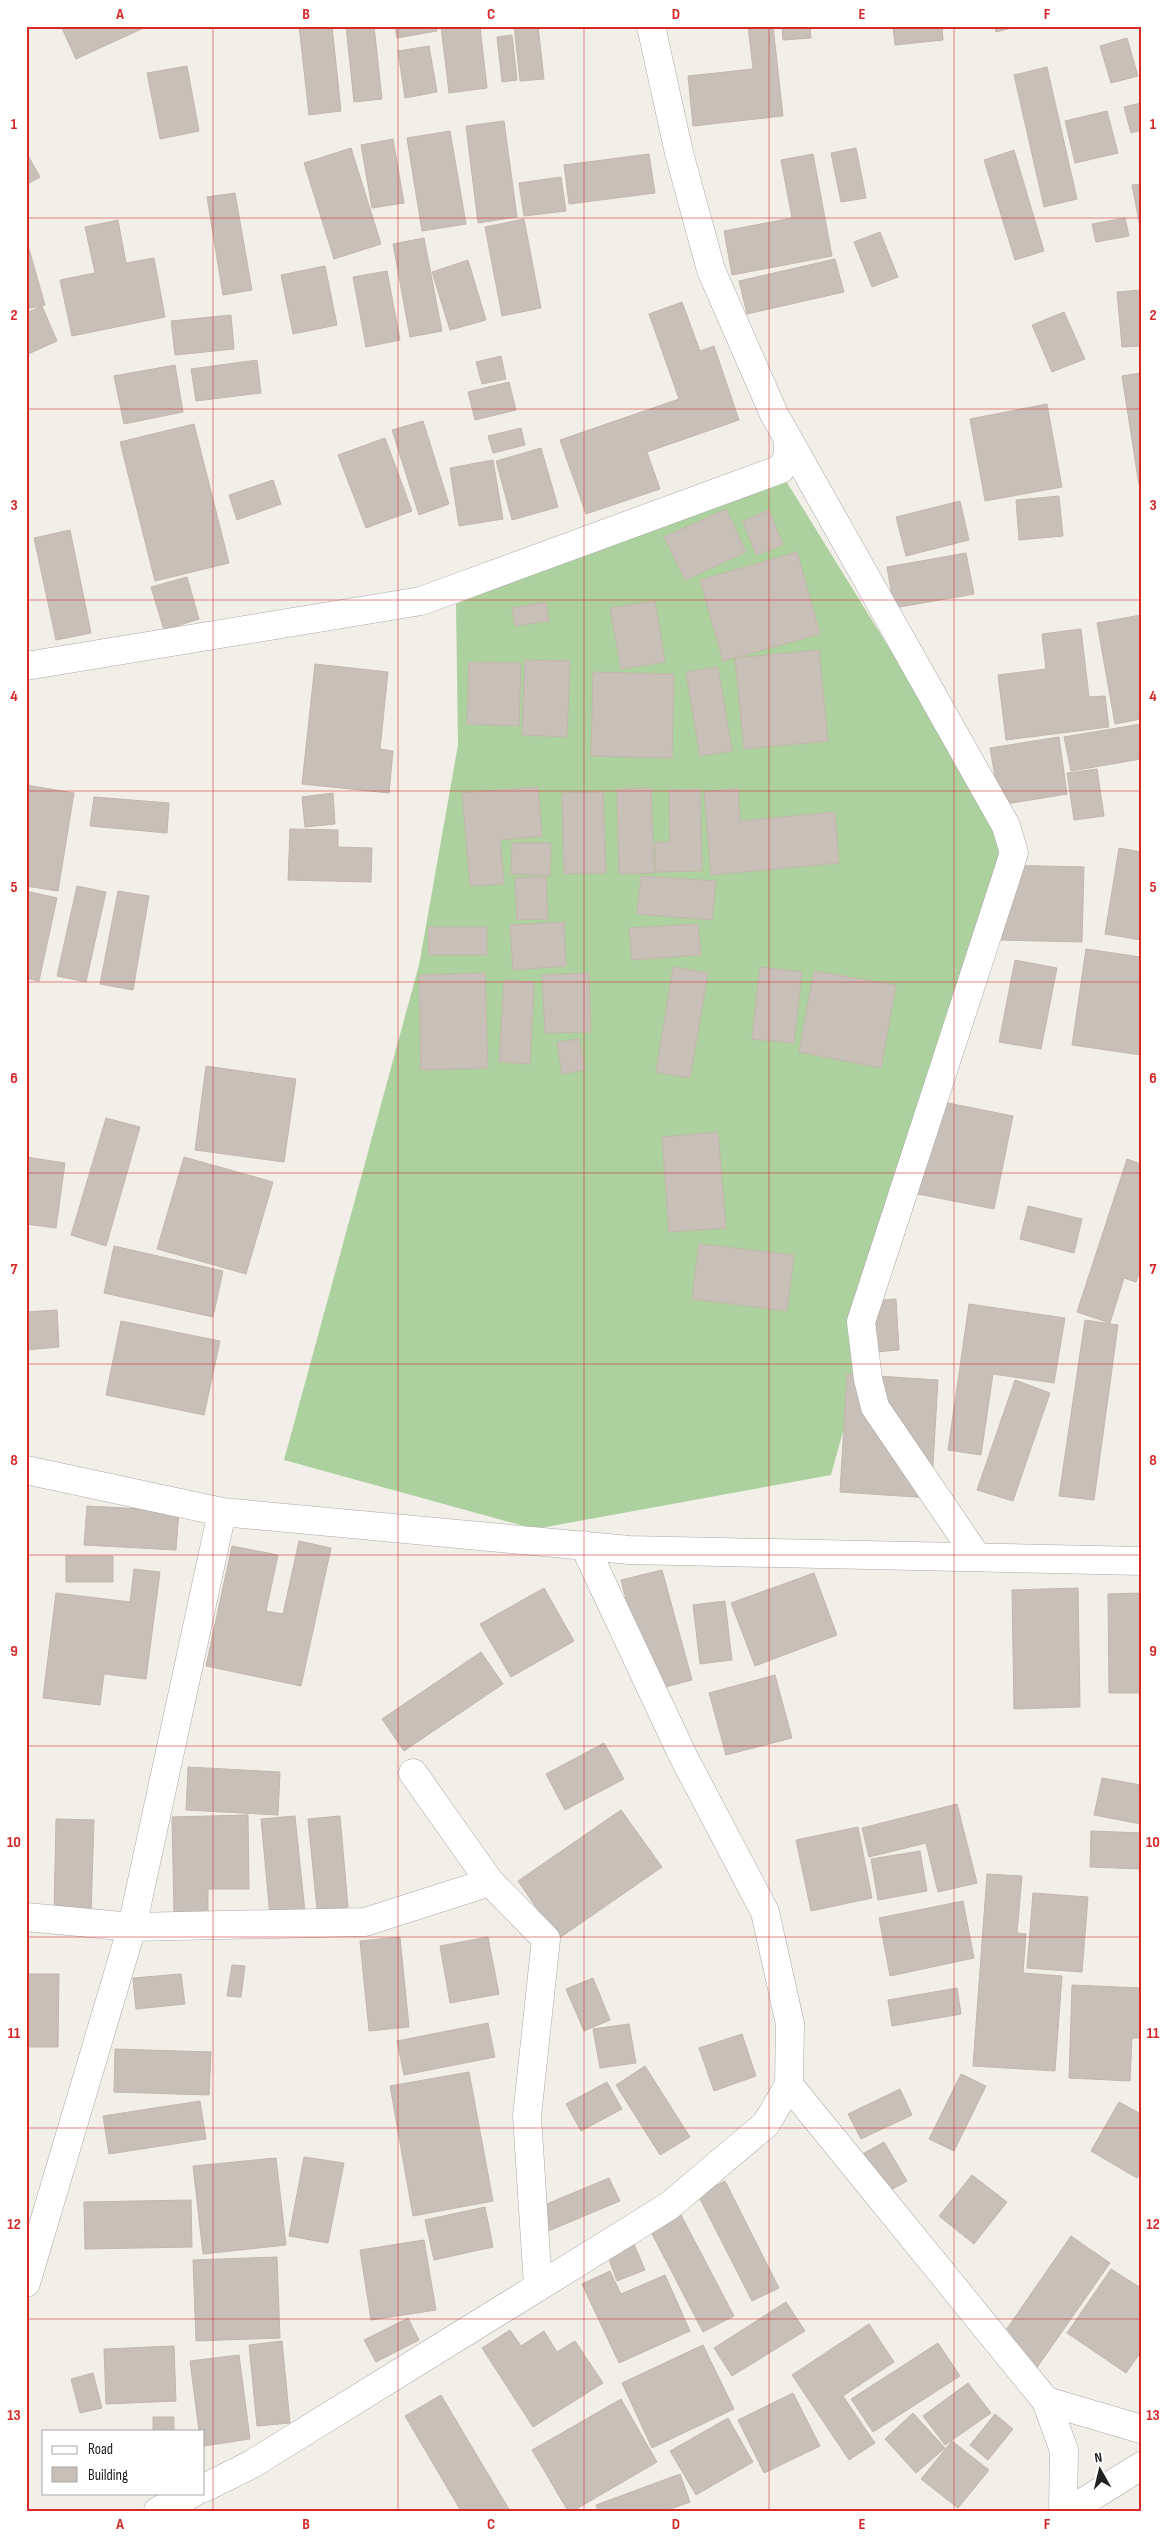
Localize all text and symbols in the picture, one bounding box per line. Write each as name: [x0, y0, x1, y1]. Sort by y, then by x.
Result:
text: A: [115, 5, 124, 24]
text: B: [302, 5, 310, 24]
text: C: [487, 5, 495, 24]
text: D: [672, 5, 680, 24]
text: E: [859, 5, 866, 24]
text: F: [1044, 5, 1051, 24]
text: 1: [11, 115, 18, 134]
text: 1: [1150, 115, 1157, 134]
text: 2: [10, 306, 18, 325]
text: 2: [1149, 306, 1157, 325]
text: 3: [10, 496, 18, 515]
text: 3: [1149, 496, 1157, 515]
text: 4: [10, 687, 18, 706]
text: 4: [1149, 687, 1157, 706]
text: 5: [10, 878, 18, 897]
text: 5: [1149, 878, 1157, 897]
text: 6: [10, 1069, 18, 1088]
text: 6: [1149, 1069, 1157, 1088]
text: 7: [11, 1260, 18, 1279]
text: 7: [1150, 1260, 1157, 1279]
text: 8: [10, 1451, 18, 1470]
text: 8: [1149, 1451, 1157, 1470]
text: 9: [10, 1642, 18, 1661]
text: 9: [1149, 1642, 1157, 1661]
text: 10: [7, 1833, 21, 1852]
text: 10: [1146, 1833, 1160, 1852]
text: 11: [8, 2024, 21, 2043]
text: 11: [1147, 2024, 1160, 2043]
text: 12: [7, 2215, 21, 2234]
text: 12: [1146, 2215, 1160, 2234]
text: 13: [7, 2406, 21, 2425]
text: 13: [1146, 2406, 1160, 2425]
legend: [42, 2430, 205, 2494]
text: Road: [88, 2440, 113, 2459]
north arrow: [1074, 2444, 1124, 2494]
text: N: [1093, 2449, 1103, 2467]
text: Building: [88, 2466, 128, 2485]
text: A: [115, 2515, 124, 2534]
text: B: [302, 2515, 310, 2534]
text: C: [487, 2515, 495, 2534]
text: D: [672, 2515, 680, 2534]
text: E: [859, 2515, 866, 2534]
text: F: [1044, 2515, 1051, 2534]

